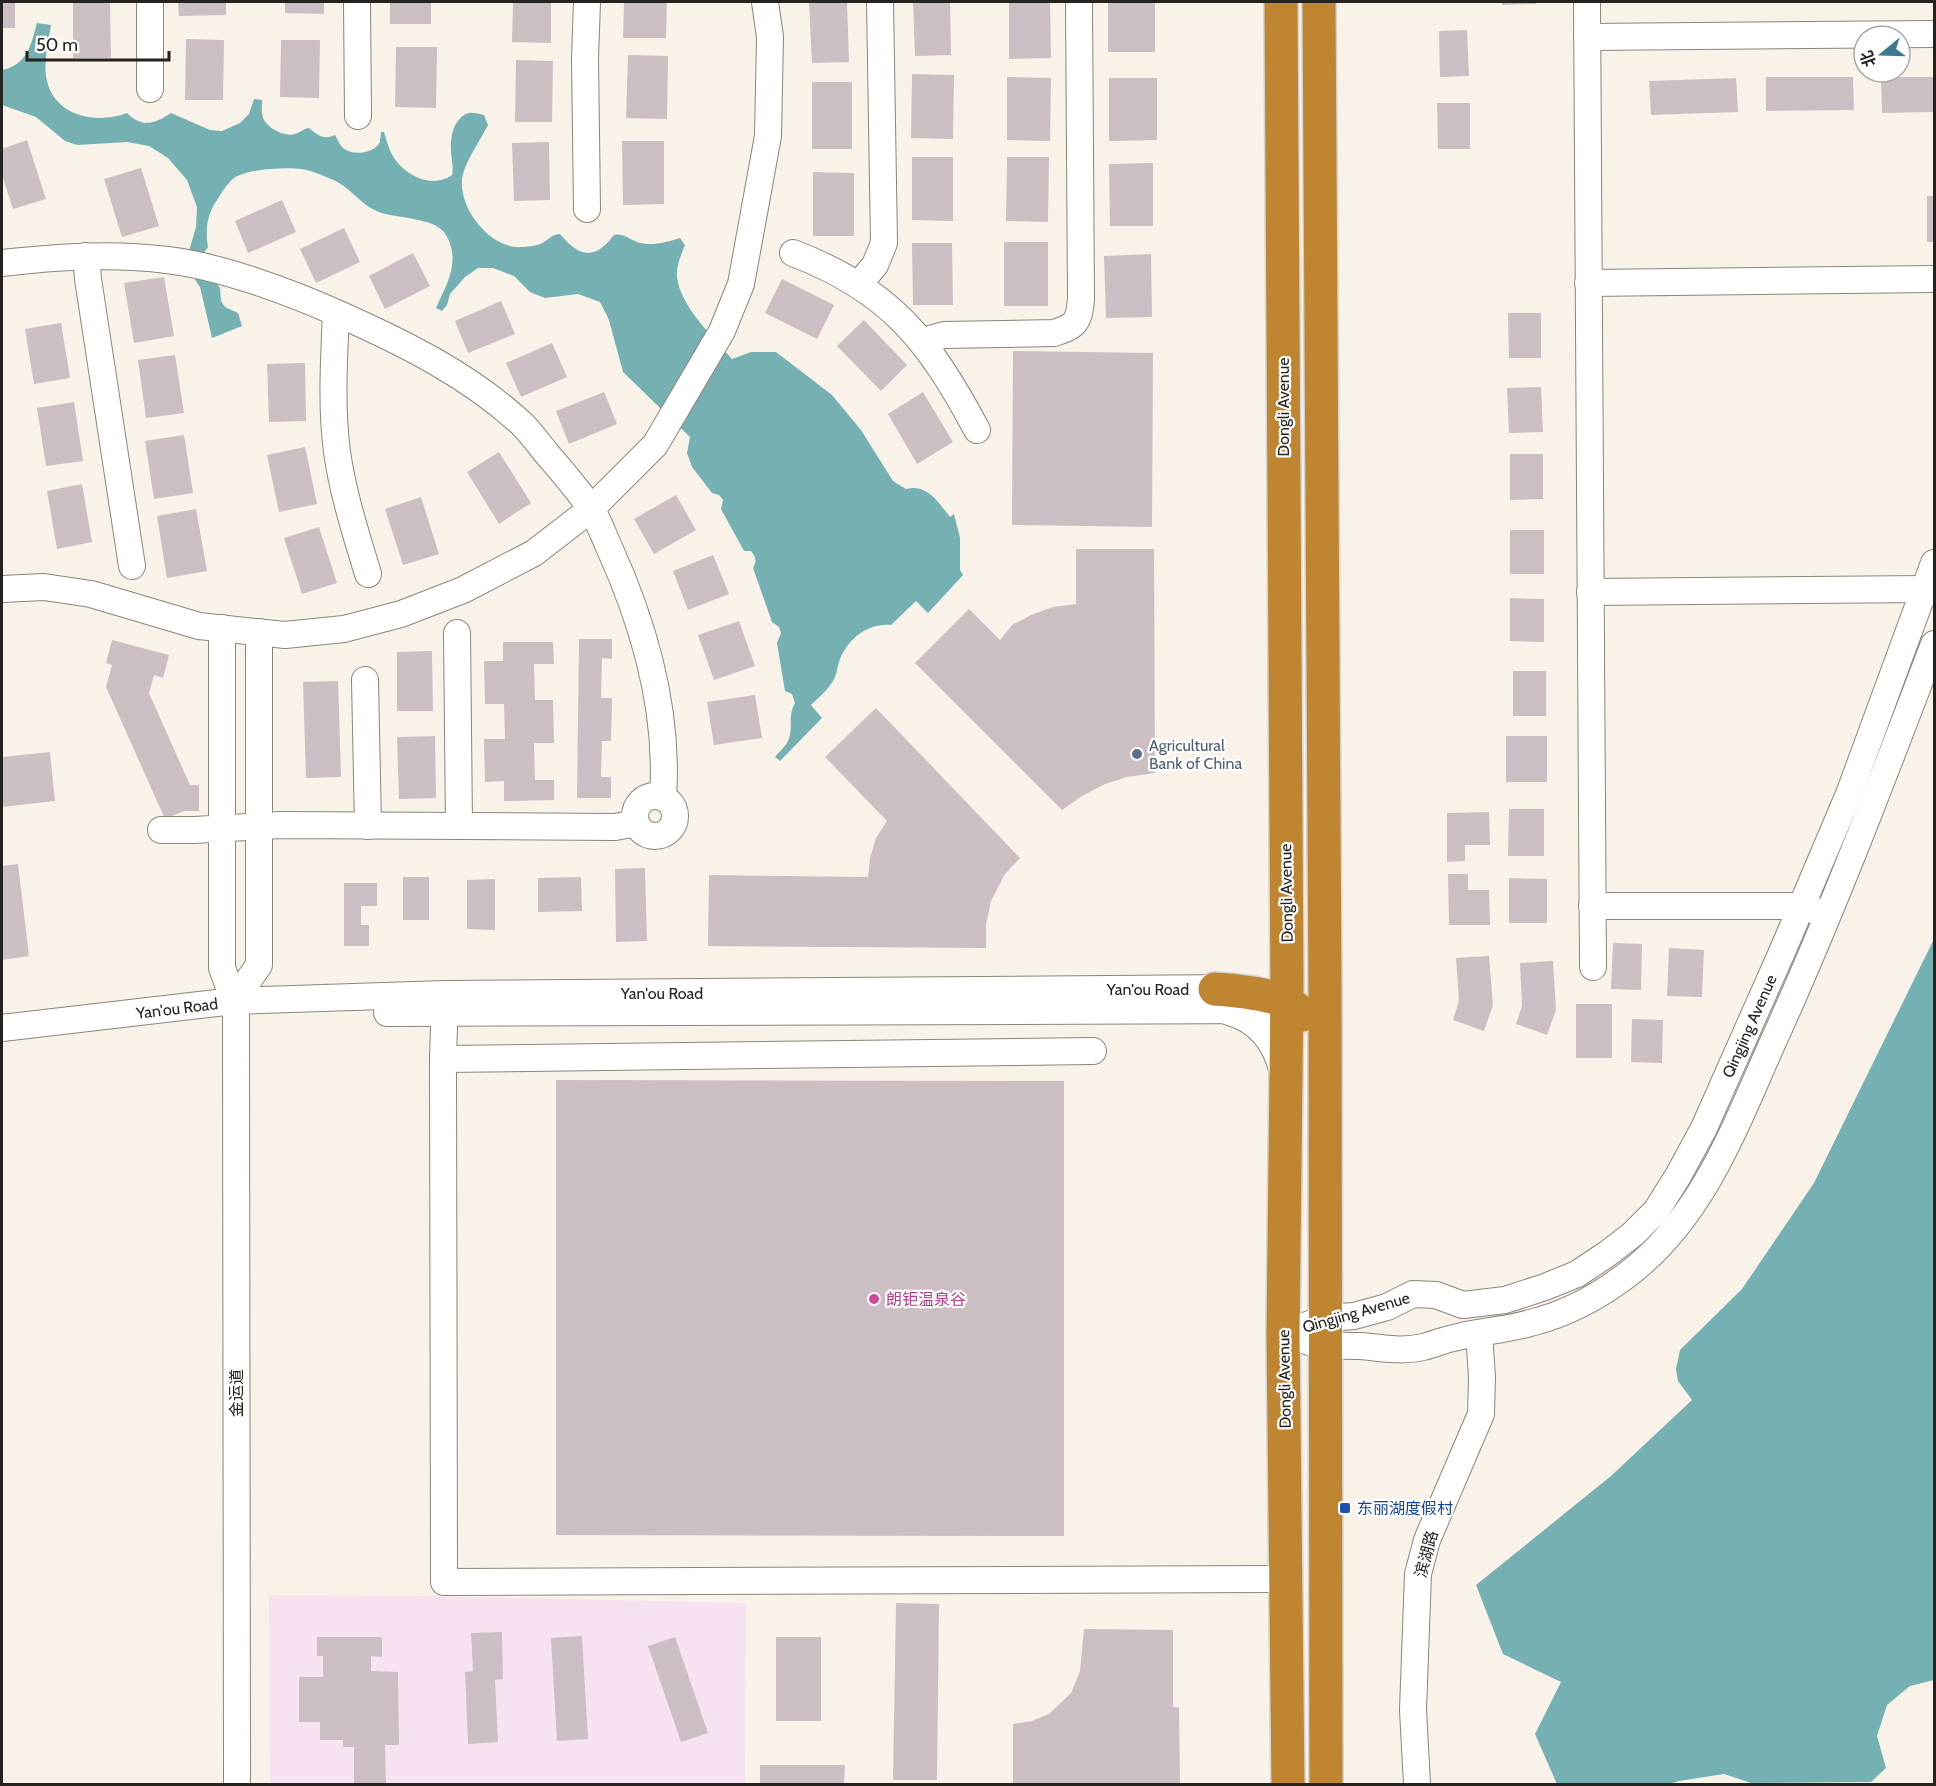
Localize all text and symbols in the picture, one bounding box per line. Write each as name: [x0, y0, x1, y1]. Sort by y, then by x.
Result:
scale bar: [27, 24, 170, 62]
north arrow: [1852, 24, 1912, 84]
text: 50 m: [36, 34, 78, 56]
text: 北: [1857, 48, 1880, 69]
street label: Dongli Avenue: [1274, 358, 1293, 456]
place label: Agricultural Bank of China: [1149, 736, 1242, 773]
marker: Agricultural Bank of China: [1130, 747, 1144, 761]
street label: Dongli Avenue: [1276, 843, 1297, 943]
street label: Qingjing Avenue: [1718, 972, 1781, 1081]
street label: Yan'ou Road: [1106, 980, 1189, 999]
street label: Yan'ou Road: [620, 984, 703, 1003]
street label: Yan'ou Road: [134, 994, 219, 1023]
street label: Qingjing Avenue: [1300, 1288, 1412, 1337]
place label: 朗钜温泉谷: [886, 1290, 966, 1309]
marker: 朗钜温泉谷: [867, 1292, 881, 1306]
street label: Dongli Avenue: [1274, 1329, 1295, 1429]
street label: 金运道: [227, 1369, 246, 1417]
place label: 东丽湖度假村: [1357, 1499, 1453, 1518]
marker: 东丽湖度假村: [1338, 1501, 1352, 1515]
street label: 滨湖路: [1411, 1528, 1442, 1580]

